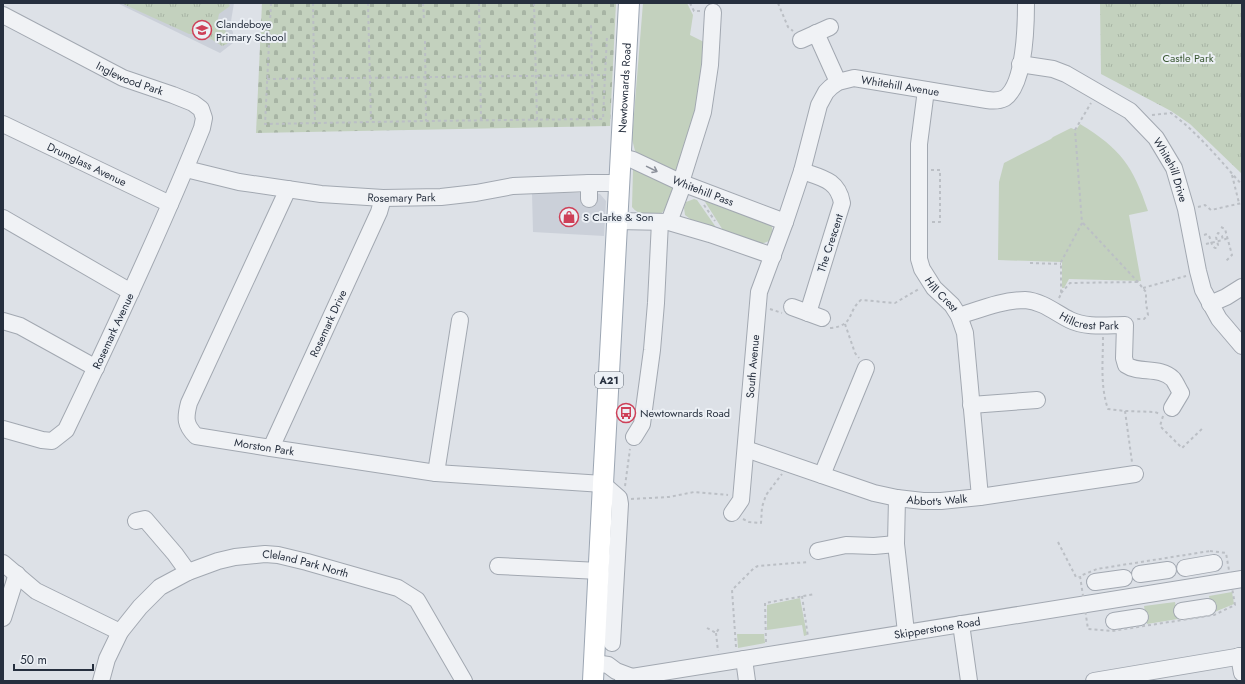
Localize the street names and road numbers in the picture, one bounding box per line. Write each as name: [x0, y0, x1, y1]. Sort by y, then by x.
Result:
street label: Newtownards Road: [614, 42, 635, 133]
street label: Inglewood Park: [93, 57, 166, 99]
street label: Whitehill Avenue: [860, 71, 941, 100]
street label: Whitehill Drive: [1149, 134, 1192, 204]
street label: Drumglass Avenue: [45, 138, 130, 190]
street label: Whitehill Pass: [670, 172, 737, 210]
street label: Rosemary Park: [367, 189, 436, 206]
street label: The Crescent: [813, 211, 847, 274]
street label: Hill Crest: [921, 274, 962, 315]
street label: Rosemark Drive: [306, 287, 351, 360]
street label: Rosemark Avenue: [88, 290, 138, 372]
street label: Hillcrest Park: [1056, 308, 1119, 334]
street label: South Avenue: [742, 333, 763, 399]
road number: A21: [595, 372, 623, 388]
street label: Morston Park: [233, 434, 296, 459]
street label: Abbot's Walk: [906, 490, 968, 509]
street label: Cleland Park North: [262, 546, 351, 582]
street label: Skipperstone Road: [893, 613, 982, 643]

